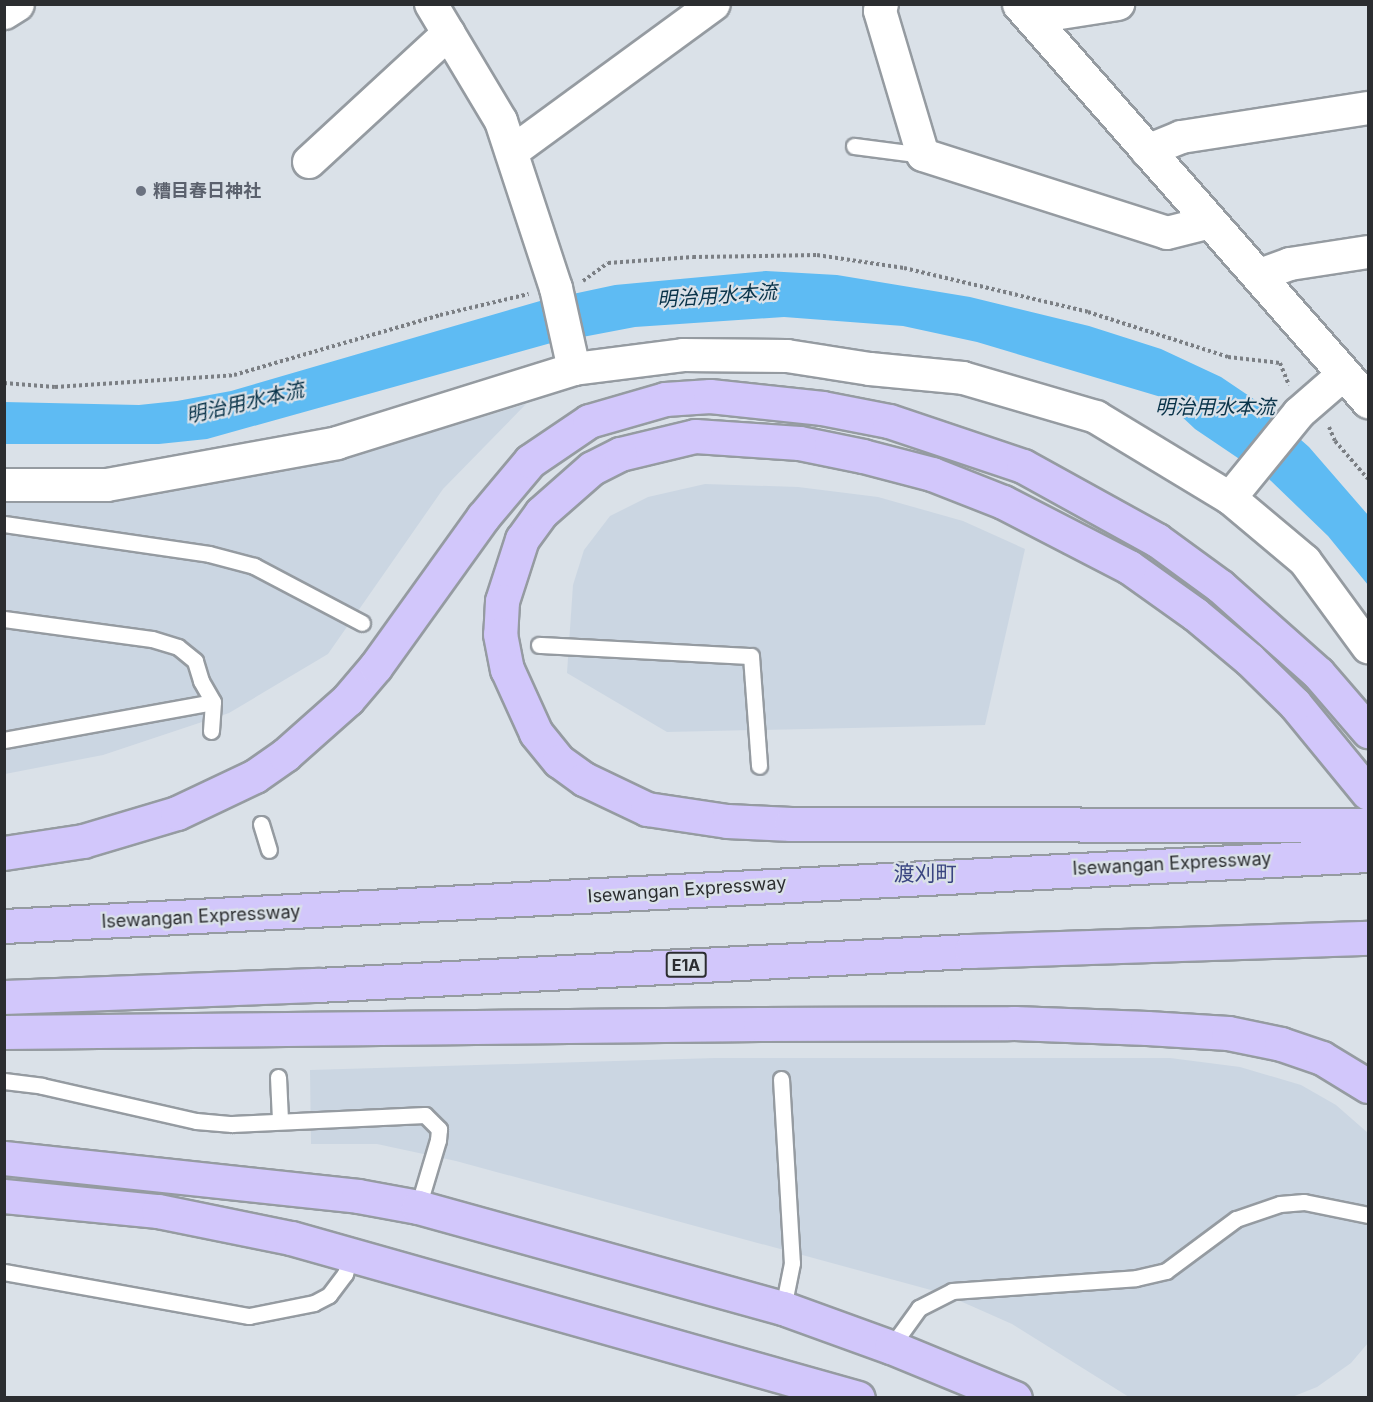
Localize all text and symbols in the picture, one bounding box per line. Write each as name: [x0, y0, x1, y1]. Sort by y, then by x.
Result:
place label: 糟目春日神社: [153, 180, 261, 202]
marker: 糟目春日神社: [134, 184, 148, 198]
water label: 明治用水本流: [656, 280, 778, 312]
water label: 明治用水本流: [184, 378, 306, 428]
water label: 明治用水本流: [1155, 395, 1275, 419]
street label: Isewangan Expressway: [1072, 848, 1272, 880]
district label: 渡刈町: [894, 861, 956, 887]
street label: Isewangan Expressway: [587, 872, 787, 908]
street label: Isewangan Expressway: [101, 901, 301, 933]
road number: E1A: [665, 952, 707, 978]

